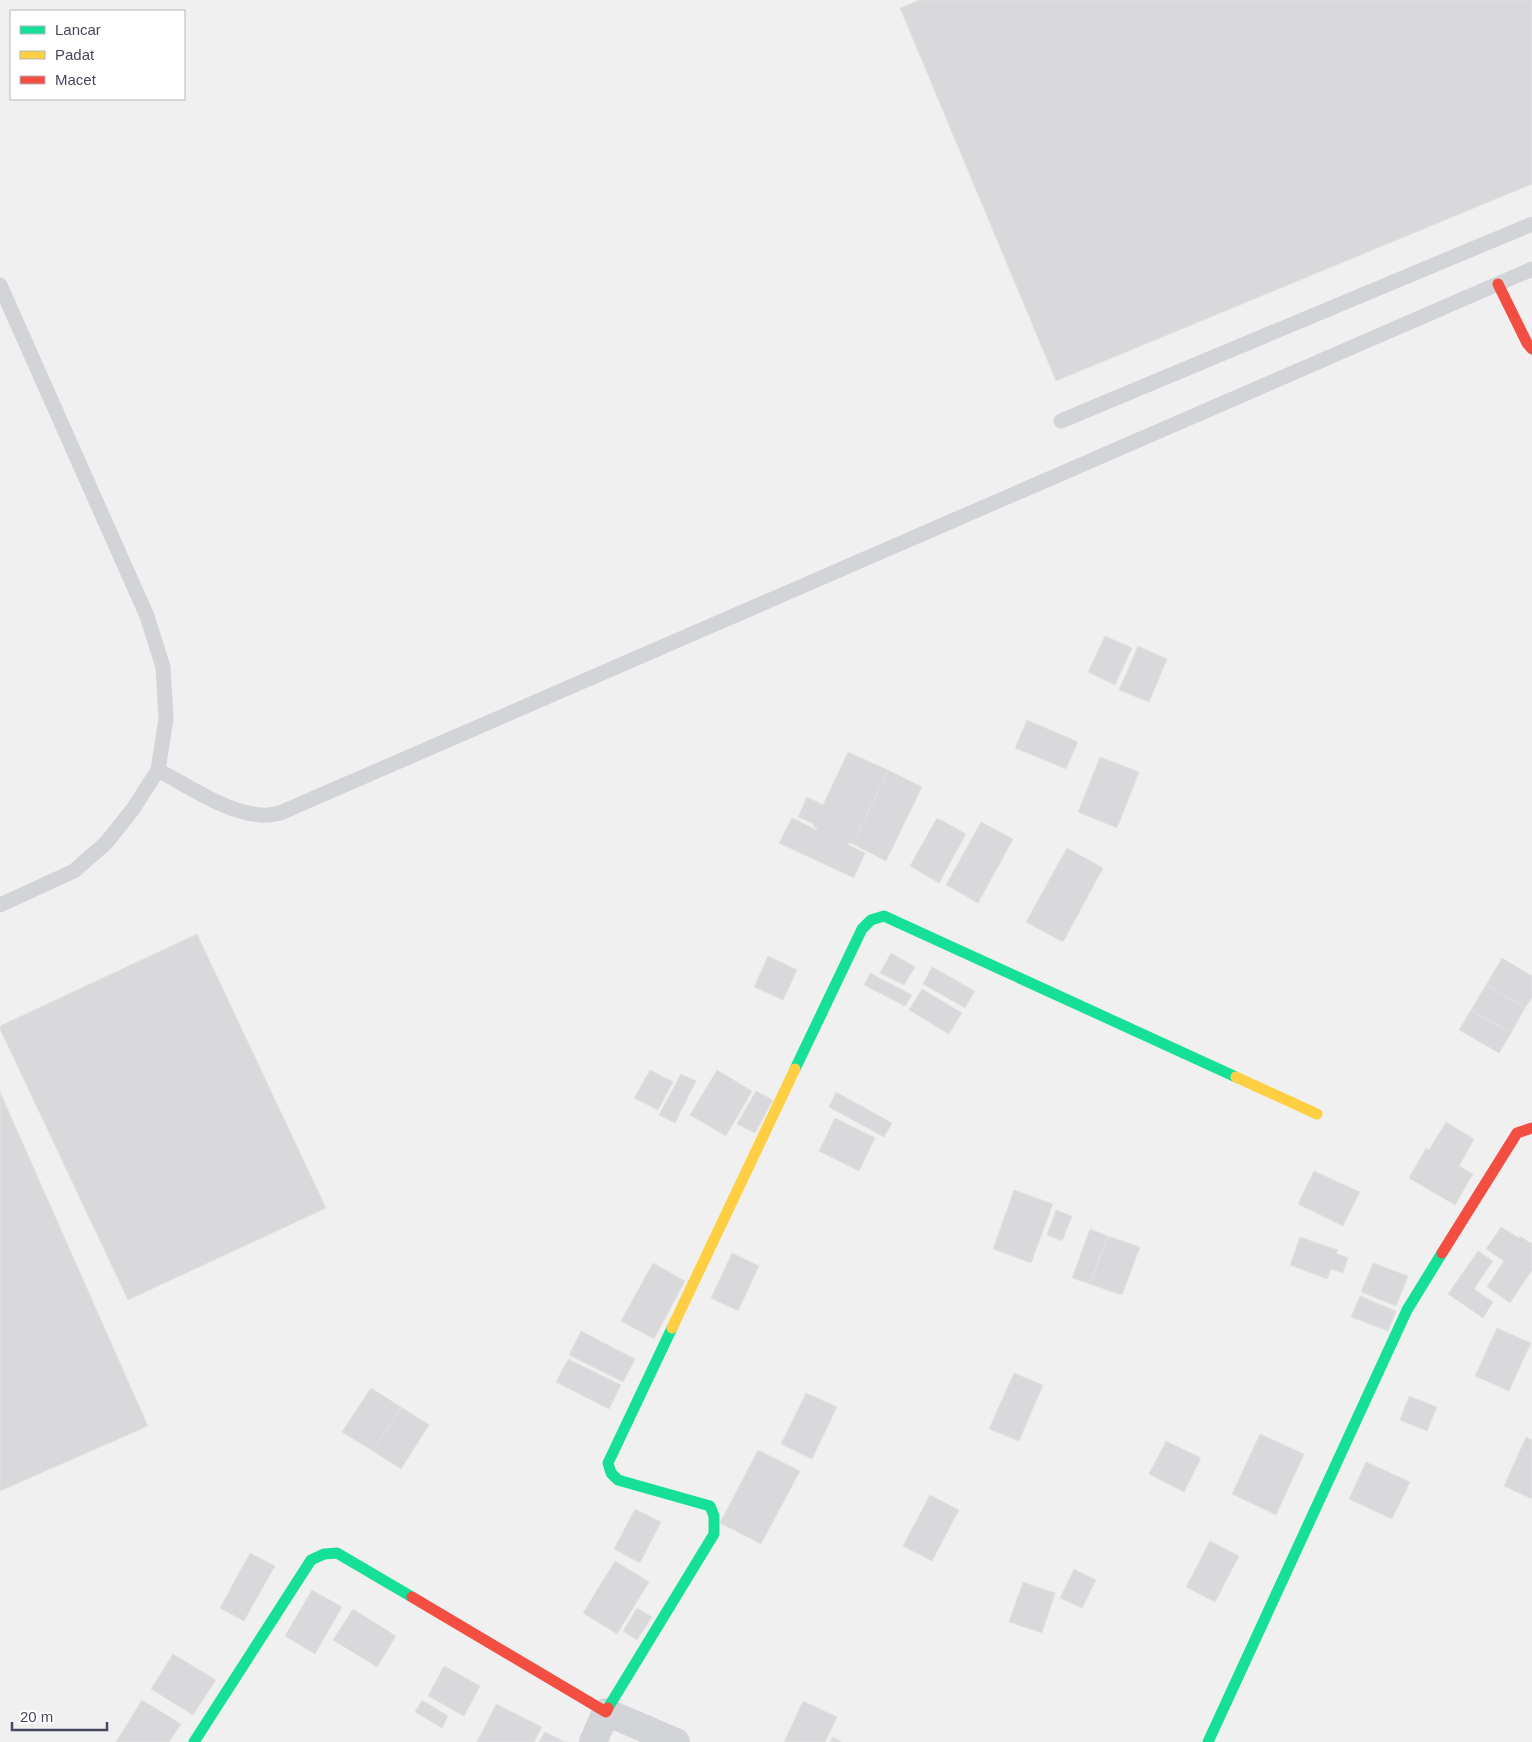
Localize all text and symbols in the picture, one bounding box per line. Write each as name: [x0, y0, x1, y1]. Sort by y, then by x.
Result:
legend: [10, 10, 185, 100]
text: Lancar: [55, 21, 101, 38]
text: Padat: [55, 46, 95, 63]
text: Macet: [55, 71, 97, 88]
scale bar: [12, 1700, 108, 1732]
text: 20 m: [20, 1708, 53, 1725]

